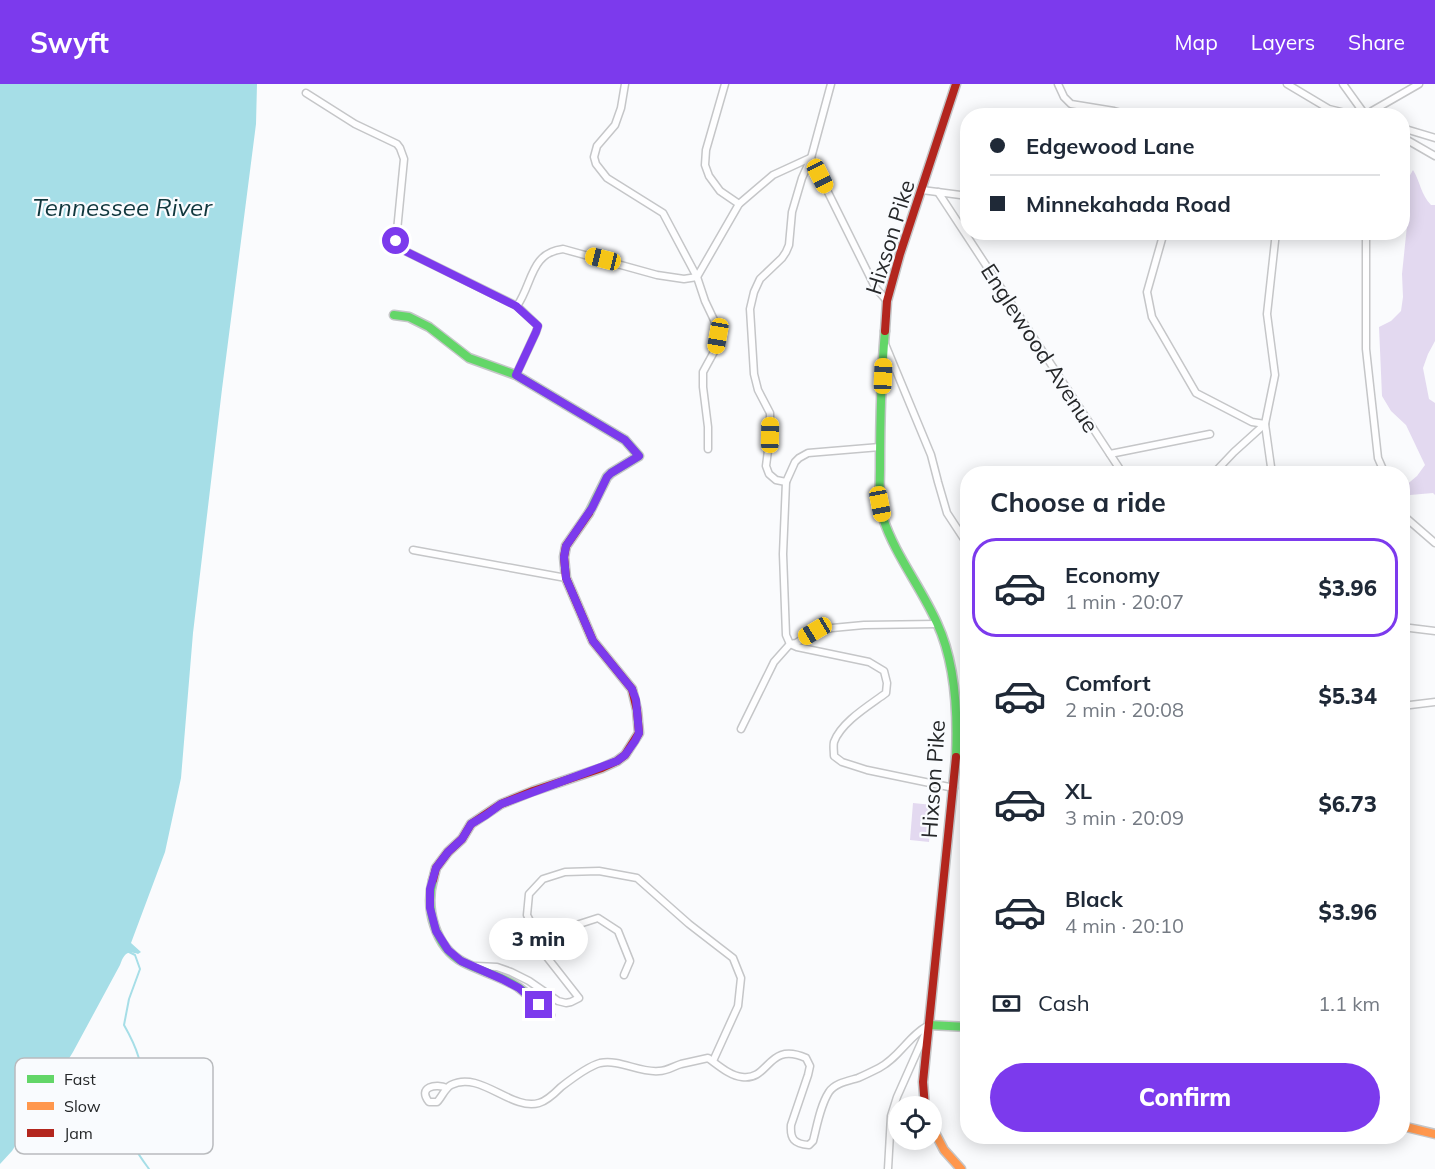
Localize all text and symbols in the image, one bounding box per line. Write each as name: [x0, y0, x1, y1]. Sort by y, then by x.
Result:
text: Swyft: [30, 25, 109, 60]
text: Map: [1175, 29, 1218, 55]
text: Layers: [1251, 29, 1315, 55]
text: Share: [1348, 29, 1405, 55]
text: Edgewood Lane: [1026, 132, 1194, 160]
car: [804, 156, 836, 196]
street label: Hixson Pike: [859, 176, 921, 298]
text: Minnekahada Road: [1026, 190, 1231, 218]
water label: Tennessee River: [32, 192, 213, 222]
route start: [382, 227, 409, 254]
car: [583, 246, 623, 272]
street label: Englewood Avenue: [975, 258, 1105, 438]
car: [706, 317, 730, 355]
car: [873, 358, 893, 394]
car: [761, 417, 779, 453]
car: [868, 485, 892, 523]
text: Choose a ride: [990, 485, 1166, 519]
icon: car: [993, 561, 1047, 615]
text: Economy: [1065, 561, 1160, 589]
text: $3.96: [1318, 574, 1377, 602]
text: 1 min · 20:07: [1065, 589, 1184, 614]
car: [795, 614, 835, 648]
icon: car: [993, 669, 1047, 723]
text: Comfort: [1065, 669, 1151, 697]
text: $5.34: [1318, 682, 1377, 710]
text: 2 min · 20:08: [1065, 697, 1184, 722]
street label: Hixson Pike: [915, 719, 951, 839]
icon: car: [993, 777, 1047, 831]
text: XL: [1065, 777, 1092, 805]
text: $6.73: [1318, 790, 1377, 818]
text: 3 min · 20:09: [1065, 805, 1184, 830]
icon: car: [993, 885, 1047, 939]
text: Black: [1065, 885, 1123, 913]
text: $3.96: [1318, 898, 1377, 926]
text: 4 min · 20:10: [1065, 913, 1184, 938]
callout: 3 min: [490, 918, 588, 960]
text: 3 min: [512, 926, 565, 951]
icon: cash: [990, 987, 1023, 1020]
text: Cash: [1038, 989, 1090, 1017]
route end: [525, 991, 552, 1018]
text: 1.1 km: [1318, 991, 1380, 1016]
legend: [15, 1058, 213, 1154]
button: Confirm: [990, 1063, 1380, 1132]
text: Fast: [64, 1069, 96, 1089]
text: Slow: [64, 1096, 101, 1116]
map controls: [888, 1096, 942, 1150]
button: locate: [888, 1096, 942, 1150]
text: Jam: [64, 1123, 93, 1143]

